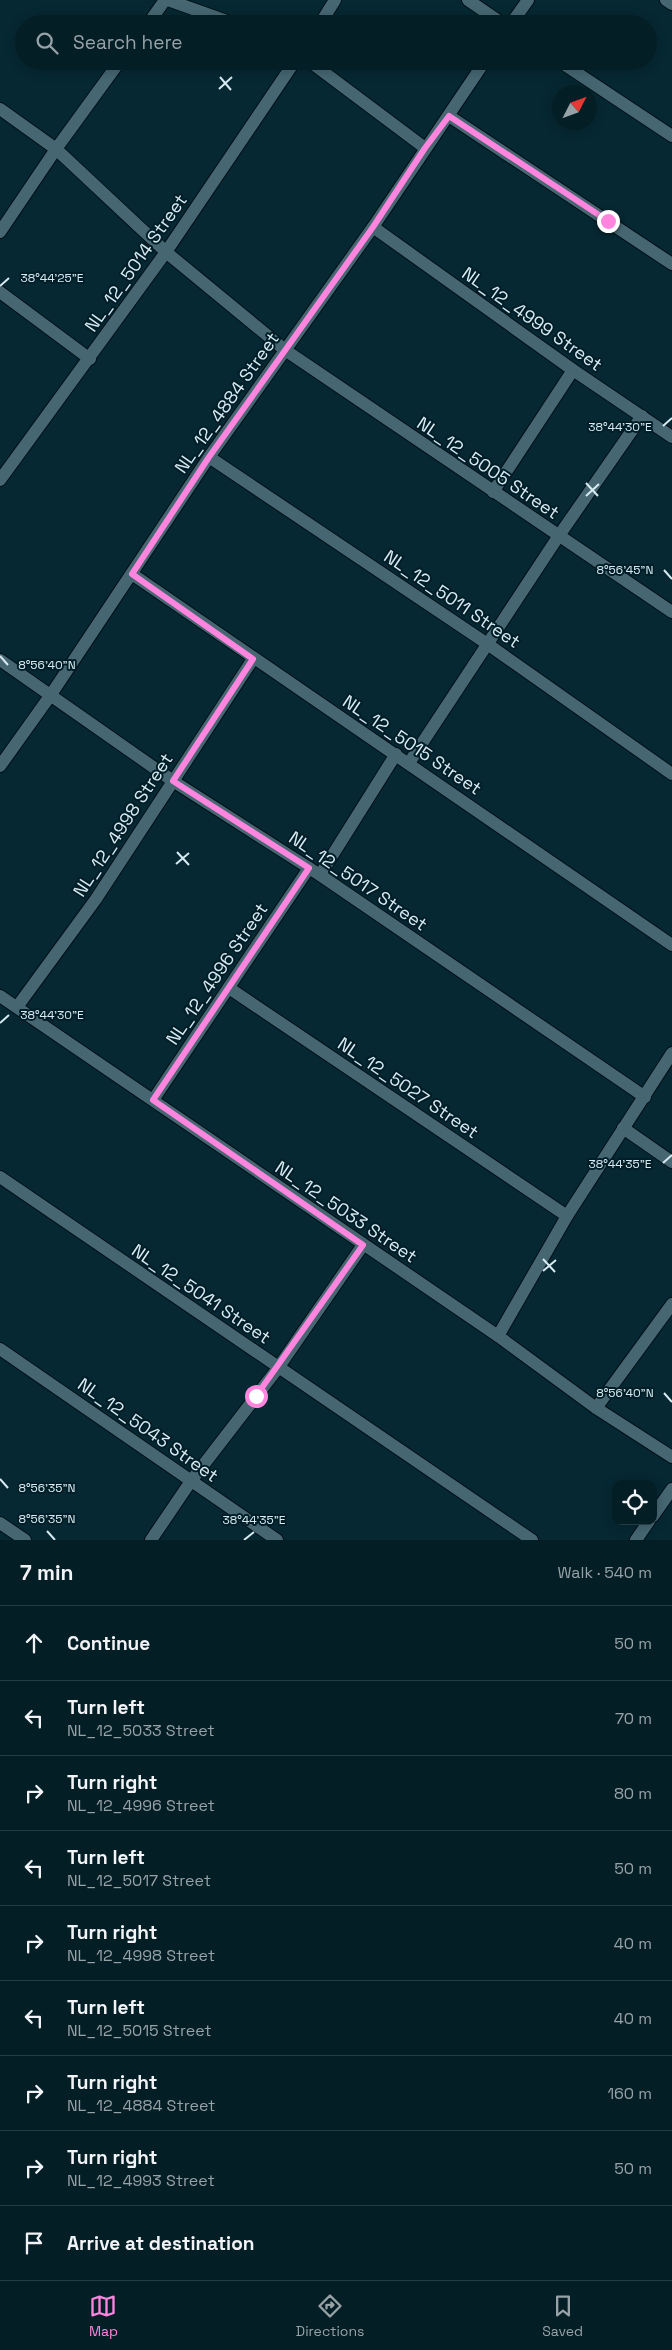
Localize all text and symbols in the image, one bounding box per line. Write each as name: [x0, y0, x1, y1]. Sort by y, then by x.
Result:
search box: [15, 15, 657, 70]
icon: search: [33, 29, 61, 57]
text: Search here: [73, 30, 183, 55]
north arrow: [552, 85, 597, 130]
street label: NL_12_5014 Street: [79, 189, 192, 336]
route end: [597, 210, 620, 233]
street label: NL_12_4999 Street: [458, 261, 607, 376]
text: 38°44'25"E: [20, 270, 84, 286]
street label: NL_12_4884 Street: [169, 328, 284, 478]
street label: NL_12_5005 Street: [413, 411, 564, 524]
text: 38°44'30"E: [588, 419, 652, 435]
street label: NL_12_5011 Street: [380, 544, 525, 653]
text: 8°56'45"N: [597, 562, 653, 578]
text: 8°56'40"N: [18, 657, 76, 673]
street label: NL_12_5015 Street: [338, 690, 486, 800]
street label: NL_12_4998 Street: [68, 749, 178, 901]
street label: NL_12_5017 Street: [285, 826, 432, 935]
street label: NL_12_4996 Street: [161, 898, 273, 1049]
text: 38°44'30"E: [20, 1007, 84, 1023]
street label: NL_12_5027 Street: [333, 1032, 483, 1143]
street label: NL_12_5033 Street: [271, 1156, 422, 1268]
text: 38°44'35"E: [588, 1156, 652, 1172]
street label: NL_12_5041 Street: [127, 1239, 275, 1349]
street label: NL_12_5043 Street: [73, 1372, 223, 1487]
route start: [245, 1385, 268, 1408]
text: 8°56'40"N: [596, 1385, 654, 1401]
text: 8°56'35"N: [18, 1480, 76, 1496]
map controls: [612, 1480, 657, 1525]
button: locate: [612, 1480, 657, 1525]
text: 8°56'35"N: [18, 1511, 76, 1527]
text: 38°44'35"E: [222, 1512, 286, 1528]
text: 7 min: [20, 1559, 73, 1586]
text: Walk · 540 m: [558, 1562, 652, 1583]
icon: ahead: [20, 1629, 48, 1657]
text: Continue: [67, 1631, 150, 1656]
text: 50 m: [614, 1633, 652, 1654]
text: Turn left: [67, 1695, 145, 1720]
icon: left: [20, 1704, 48, 1732]
text: 70 m: [615, 1708, 652, 1729]
text: NL_12_5033 Street: [67, 1720, 215, 1741]
text: Turn right: [67, 1770, 157, 1795]
icon: right: [20, 1779, 48, 1807]
text: 80 m: [614, 1783, 652, 1804]
text: NL_12_4996 Street: [67, 1795, 215, 1816]
text: Turn left: [67, 1845, 145, 1870]
icon: left: [20, 1854, 48, 1882]
text: 50 m: [614, 1858, 652, 1879]
text: NL_12_5017 Street: [67, 1870, 211, 1891]
text: Turn right: [67, 1920, 157, 1945]
icon: right: [20, 1929, 48, 1957]
text: 40 m: [614, 1933, 652, 1954]
text: NL_12_4998 Street: [67, 1945, 215, 1966]
text: Turn left: [67, 1995, 145, 2020]
icon: left: [20, 2004, 48, 2032]
text: 40 m: [614, 2008, 652, 2029]
text: NL_12_5015 Street: [67, 2020, 212, 2041]
text: Turn right: [67, 2070, 157, 2095]
icon: right: [20, 2079, 48, 2107]
text: 160 m: [607, 2083, 652, 2104]
text: NL_12_4884 Street: [67, 2095, 215, 2116]
text: Turn right: [67, 2145, 157, 2170]
icon: right: [20, 2154, 48, 2182]
text: 50 m: [614, 2158, 652, 2179]
text: NL_12_4993 Street: [67, 2170, 215, 2191]
icon: arrive: [20, 2229, 48, 2257]
text: Arrive at destination: [67, 2231, 255, 2256]
tab: Map: [89, 2292, 118, 2340]
tab: Directions: [296, 2292, 364, 2340]
tab: Saved: [542, 2292, 583, 2340]

